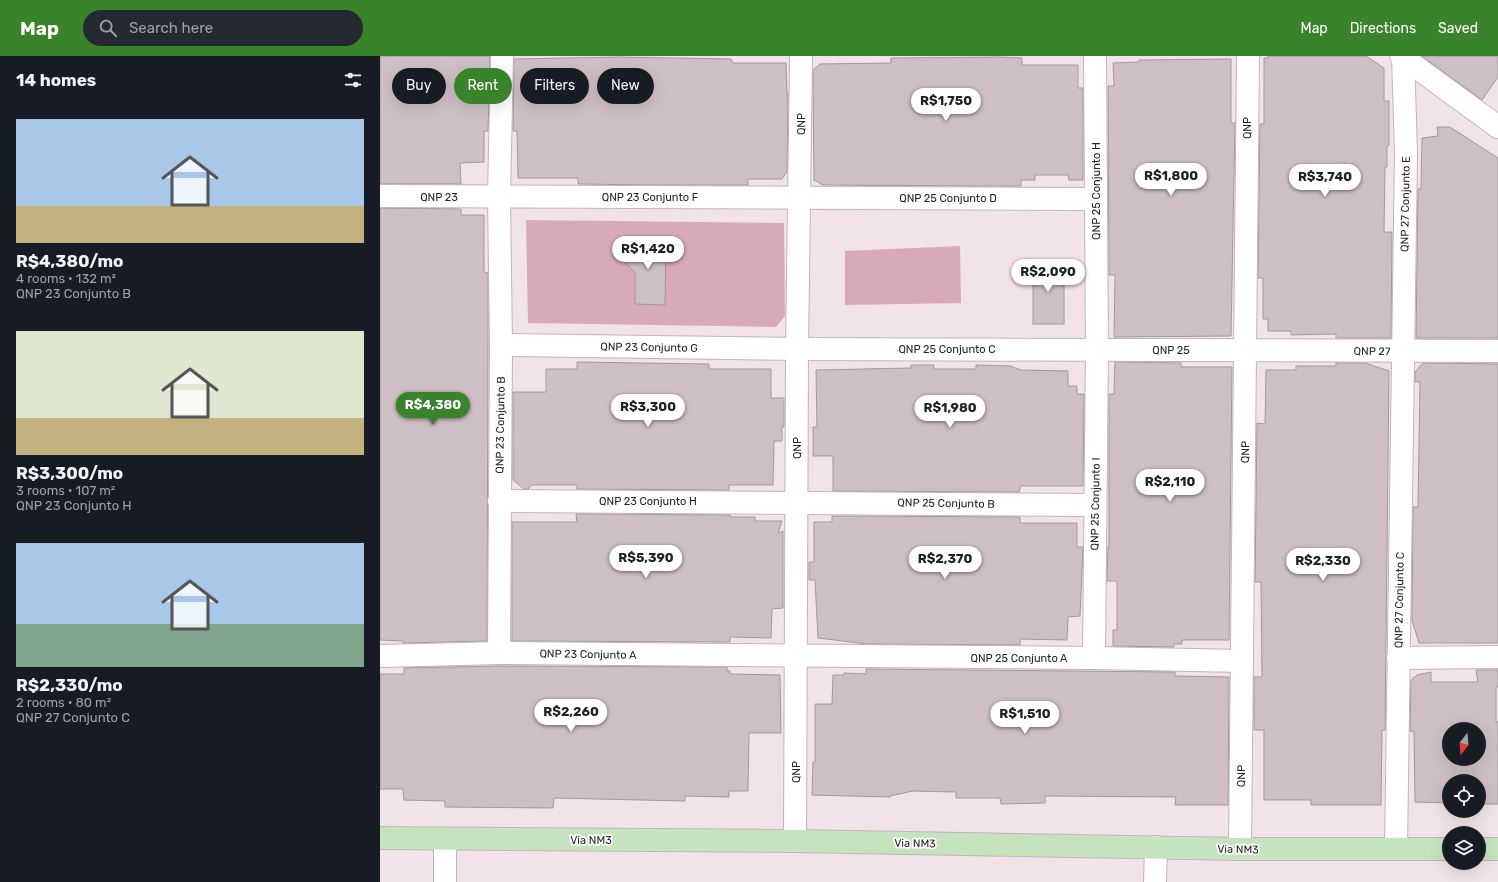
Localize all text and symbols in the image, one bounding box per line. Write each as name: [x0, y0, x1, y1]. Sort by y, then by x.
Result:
search box: [83, 10, 363, 46]
text: Map: [20, 17, 59, 40]
icon: search: [97, 17, 119, 39]
text: Search here: [129, 19, 213, 37]
text: Map: [1301, 20, 1328, 37]
text: Directions: [1350, 20, 1416, 37]
text: Saved: [1438, 20, 1478, 37]
chip: Buy: [392, 68, 446, 104]
chip: Rent: [454, 68, 512, 104]
chip: Filters: [520, 68, 589, 104]
chip: New: [597, 68, 654, 104]
icon: filters: [342, 69, 364, 91]
text: 14 homes: [16, 70, 96, 90]
pin: R$1,750: [909, 88, 983, 122]
text: R$1,750: [920, 93, 972, 108]
street label: QNP: [795, 113, 808, 135]
street label: QNP: [1241, 117, 1254, 139]
street label: QNP 25 Conjunto H: [1090, 142, 1103, 240]
icon: home: [154, 145, 226, 217]
street label: QNP 27 Conjunto E: [1398, 156, 1413, 252]
pin: R$1,800: [1134, 163, 1208, 197]
pin: R$3,740: [1288, 164, 1362, 198]
text: R$1,800: [1144, 168, 1198, 183]
text: R$3,740: [1298, 169, 1352, 184]
street label: QNP 23: [420, 191, 458, 204]
street label: QNP 23 Conjunto F: [602, 191, 698, 204]
street label: QNP 25 Conjunto D: [899, 192, 997, 205]
pin: R$1,420: [611, 236, 685, 270]
text: R$1,420: [621, 241, 675, 256]
text: R$4,380/mo: [16, 251, 123, 271]
pin: R$2,090: [1011, 259, 1085, 293]
text: R$2,090: [1020, 264, 1076, 279]
text: 4 rooms · 132 m²: [16, 271, 116, 286]
text: QNP 23 Conjunto B: [16, 286, 131, 301]
street label: QNP 23 Conjunto G: [600, 340, 698, 355]
street label: QNP 25 Conjunto C: [898, 343, 996, 356]
street label: QNP 25: [1152, 344, 1190, 357]
street label: QNP 27: [1354, 345, 1391, 358]
icon: home: [154, 357, 226, 429]
street label: QNP 23 Conjunto B: [493, 376, 508, 474]
pin: R$4,380: [396, 392, 470, 426]
pin: R$3,300: [611, 394, 685, 428]
pin: R$1,980: [913, 395, 987, 429]
text: R$4,380: [405, 397, 461, 412]
text: R$3,300: [620, 399, 676, 414]
text: R$1,980: [923, 400, 977, 415]
street label: QNP: [791, 437, 804, 459]
street label: QNP: [1239, 441, 1252, 463]
street label: QNP 25 Conjunto I: [1088, 457, 1103, 551]
text: R$3,300/mo: [16, 463, 123, 483]
pin: R$2,110: [1133, 469, 1207, 503]
text: R$2,110: [1145, 474, 1195, 489]
text: 3 rooms · 107 m²: [16, 483, 115, 498]
street label: QNP 23 Conjunto H: [599, 495, 697, 508]
street label: QNP 25 Conjunto B: [897, 496, 995, 511]
text: QNP 23 Conjunto H: [16, 498, 132, 513]
pin: R$5,390: [609, 545, 683, 579]
pin: R$2,370: [908, 546, 982, 580]
pin: R$2,330: [1286, 548, 1360, 582]
text: R$5,390: [618, 550, 674, 565]
text: R$2,370: [918, 551, 972, 566]
street label: QNP 27 Conjunto C: [1392, 552, 1407, 648]
text: R$2,330: [1295, 553, 1351, 568]
icon: home: [154, 569, 226, 641]
street label: QNP 23 Conjunto A: [539, 647, 637, 662]
street label: QNP 25 Conjunto A: [971, 652, 1068, 665]
text: R$2,330/mo: [16, 675, 123, 695]
text: 2 rooms · 80 m²: [16, 695, 111, 710]
pin: R$2,260: [534, 699, 608, 733]
pin: R$1,510: [988, 701, 1062, 735]
text: R$2,260: [543, 704, 599, 719]
text: R$1,510: [999, 706, 1051, 721]
text: QNP 27 Conjunto C: [16, 710, 130, 725]
north arrow: [1442, 722, 1486, 766]
map controls: [1442, 722, 1486, 870]
street label: QNP: [790, 761, 803, 783]
street label: QNP: [1235, 765, 1248, 787]
button: locate: [1442, 774, 1486, 818]
button: layers: [1442, 826, 1486, 870]
street label: Via NM3: [570, 834, 612, 847]
street label: Via NM3: [894, 837, 936, 850]
street label: Via NM3: [1217, 843, 1259, 856]

